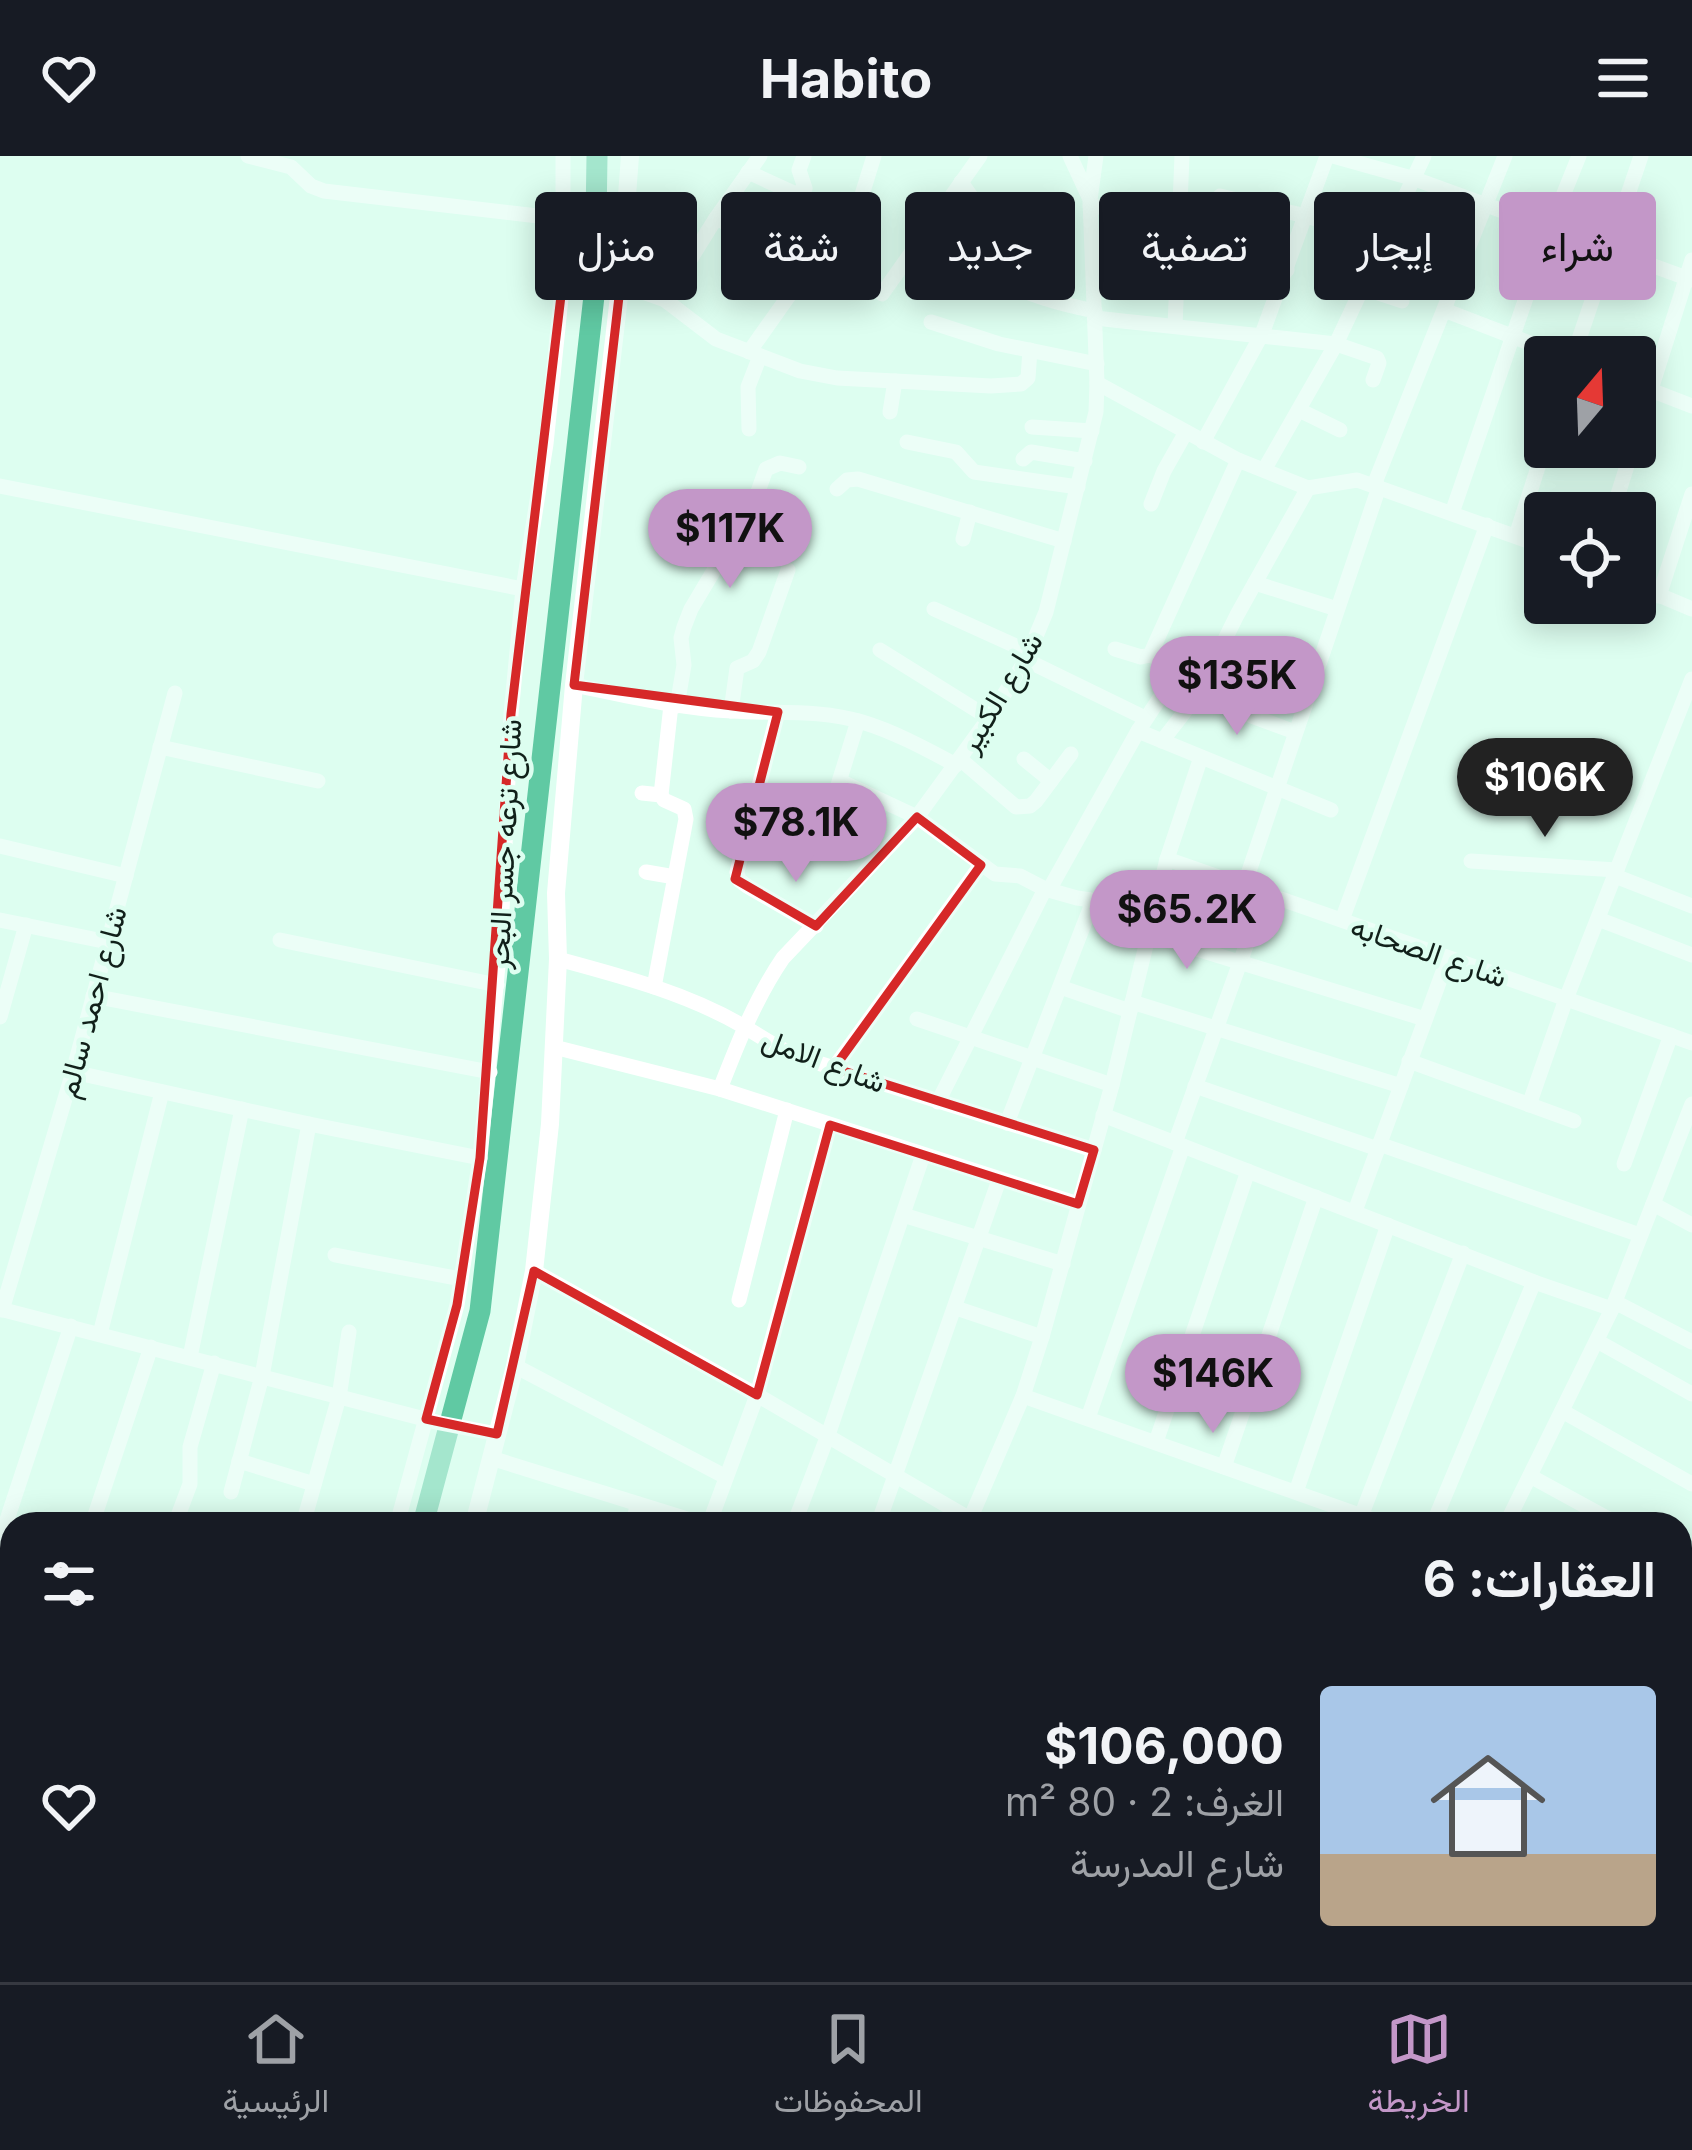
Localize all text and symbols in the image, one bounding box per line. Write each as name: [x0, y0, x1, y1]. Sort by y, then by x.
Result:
icon: heart: [36, 45, 102, 111]
icon: menu: [1590, 45, 1656, 111]
text: Habito: [760, 46, 932, 111]
chip: منزل: [535, 192, 697, 300]
chip: شقة: [721, 192, 881, 300]
chip: جديد: [905, 192, 1075, 300]
chip: تصفية: [1099, 192, 1290, 300]
chip: إيجار: [1314, 192, 1475, 300]
chip: شراء: [1499, 192, 1656, 300]
north arrow: [1524, 336, 1656, 468]
map controls: [1524, 336, 1656, 624]
pin: $117K: [646, 489, 814, 591]
button: locate: [1524, 492, 1656, 624]
text: $117K: [675, 504, 785, 551]
street label: شارع الكبير: [950, 625, 1052, 761]
pin: $135K: [1153, 636, 1321, 738]
text: $135K: [1177, 651, 1297, 698]
street label: شارع ترعه جسر البحر: [479, 718, 532, 971]
pin: $106K: [1461, 738, 1629, 840]
text: $106K: [1484, 753, 1606, 800]
pin: $78.1K: [698, 783, 894, 885]
text: $78.1K: [733, 798, 859, 845]
pin: $65.2K: [1089, 870, 1285, 972]
text: $65.2K: [1117, 885, 1257, 932]
street label: شارع احمد سالم: [48, 902, 137, 1102]
street label: شارع الصحابه: [1345, 907, 1512, 997]
street label: شارع الامل: [756, 1020, 891, 1103]
pin: $146K: [1129, 1334, 1297, 1436]
text: $146K: [1152, 1349, 1274, 1396]
text: العقارات: 6: [1423, 1548, 1656, 1609]
icon: filters: [36, 1551, 102, 1617]
text: $106,000: [1044, 1715, 1284, 1776]
icon: home: [1416, 1734, 1560, 1878]
icon: heart: [36, 1773, 102, 1839]
text: الغرف: 2 · 80 m²: [1005, 1778, 1284, 1825]
text: شارع المدرسة: [1070, 1839, 1284, 1886]
tab: الرئيسية: [222, 2006, 329, 2130]
tab: المحفوظات: [774, 2006, 923, 2130]
tab: الخريطة: [1368, 2006, 1470, 2130]

